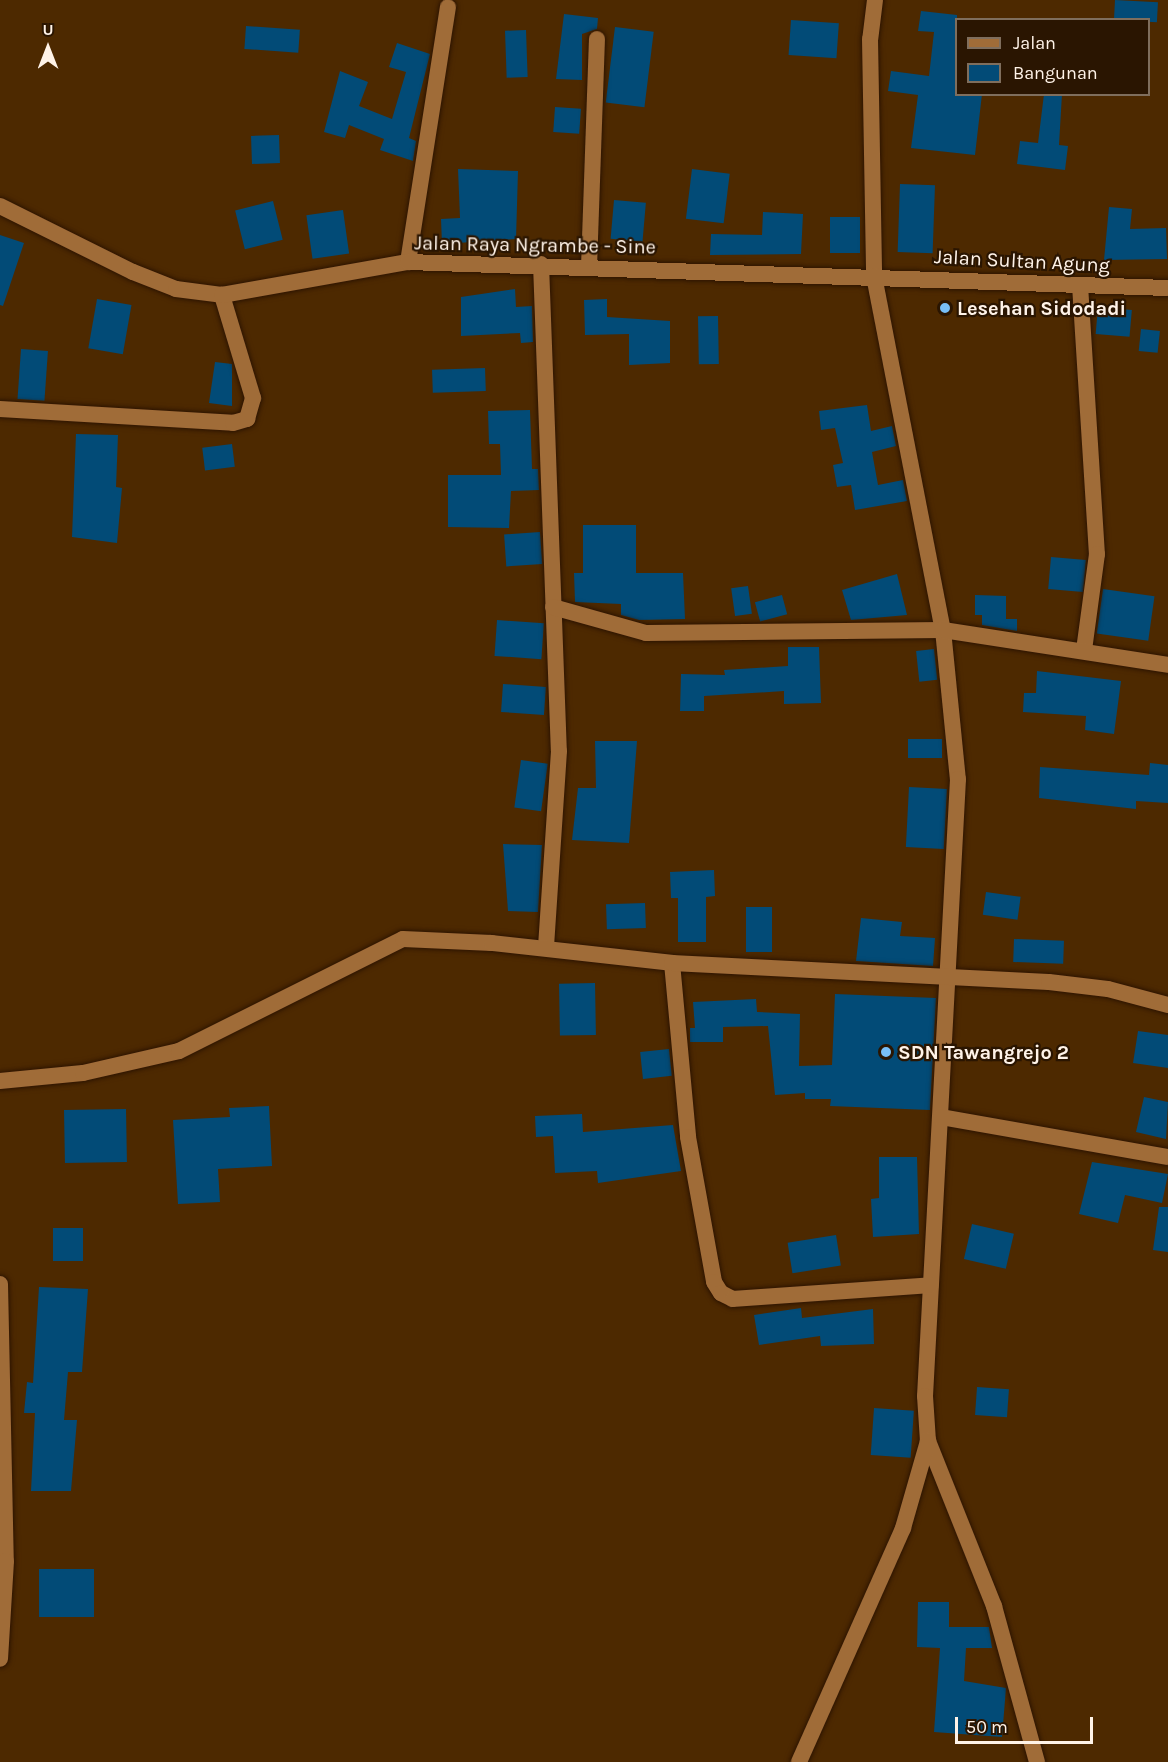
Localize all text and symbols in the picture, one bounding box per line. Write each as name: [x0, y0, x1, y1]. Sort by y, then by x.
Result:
north arrow: [18, 18, 78, 78]
legend: [955, 18, 1150, 96]
text: U: [42, 20, 54, 39]
text: Jalan: [1013, 32, 1056, 54]
text: Bangunan: [1013, 62, 1098, 84]
street label: Jalan Raya Ngrambe - Sine: [414, 231, 656, 259]
street label: Jalan Sultan Agung: [934, 244, 1110, 278]
place label: Lesehan Sidodadi: [957, 296, 1126, 320]
marker: Lesehan Sidodadi: [938, 301, 952, 315]
place label: SDN Tawangrejo 2: [898, 1040, 1069, 1064]
marker: SDN Tawangrejo 2: [879, 1045, 893, 1059]
scale bar: [958, 1705, 1096, 1743]
text: 50 m: [966, 1716, 1008, 1738]

